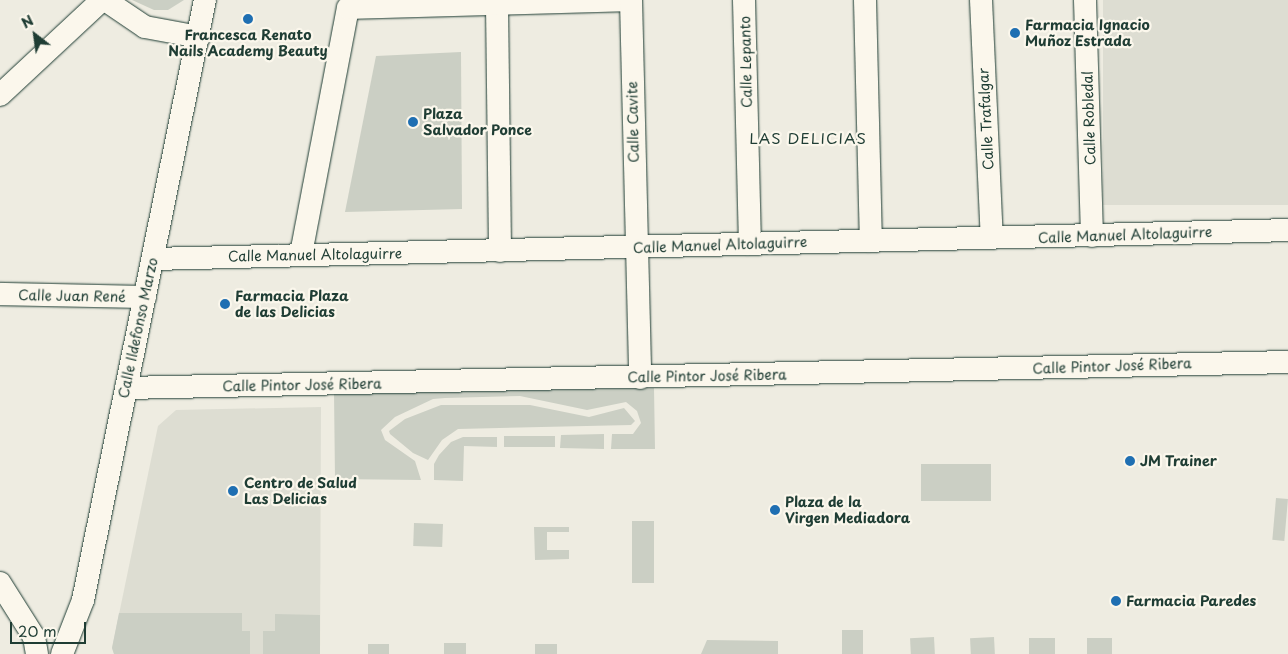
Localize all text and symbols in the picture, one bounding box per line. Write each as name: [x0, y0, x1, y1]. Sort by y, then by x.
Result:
north arrow: [10, 10, 60, 60]
text: N: [17, 10, 37, 33]
marker: Francesca Renato Nails Academy Beauty: [242, 13, 254, 25]
street label: Calle Lepanto: [737, 16, 755, 108]
place label: Farmacia Ignacio Muñoz Estrada: [1025, 17, 1150, 49]
place label: Francesca Renato Nails Academy Beauty: [167, 27, 329, 59]
marker: Farmacia Ignacio Muñoz Estrada: [1009, 27, 1021, 39]
street label: Calle Trafalgar: [975, 67, 997, 171]
street label: Calle Robledal: [1079, 70, 1099, 166]
street label: Calle Cavite: [624, 81, 642, 163]
place label: Plaza Salvador Ponce: [423, 106, 532, 138]
marker: Plaza Salvador Ponce: [407, 116, 419, 128]
district label: LAS DELICIAS: [749, 129, 867, 147]
street label: Calle Manuel Altolaguirre: [1037, 224, 1213, 246]
street label: Calle Manuel Altolaguirre: [632, 234, 808, 256]
street label: Calle Manuel Altolaguirre: [227, 245, 403, 265]
street label: Calle Ildefonso Marzo: [115, 255, 161, 401]
street label: Calle Juan René: [17, 287, 127, 305]
place label: Farmacia Plaza de las Delicias: [235, 288, 348, 321]
marker: Farmacia Plaza de las Delicias: [219, 298, 231, 310]
street label: Calle Pintor José Ribera: [1031, 355, 1193, 377]
street label: Calle Pintor José Ribera: [626, 366, 788, 386]
street label: Calle Pintor José Ribera: [221, 375, 383, 395]
place label: JM Trainer: [1140, 453, 1218, 469]
marker: JM Trainer: [1124, 455, 1136, 467]
place label: Centro de Salud Las Delicias: [244, 475, 358, 508]
marker: Centro de Salud Las Delicias: [226, 484, 240, 498]
place label: Plaza de la Virgen Mediadora: [785, 494, 911, 526]
marker: Plaza de la Virgen Mediadora: [769, 504, 781, 516]
place label: Farmacia Paredes: [1126, 593, 1256, 609]
marker: Farmacia Paredes: [1110, 595, 1122, 607]
scale bar: [12, 612, 89, 644]
text: 20 m: [18, 619, 57, 642]

